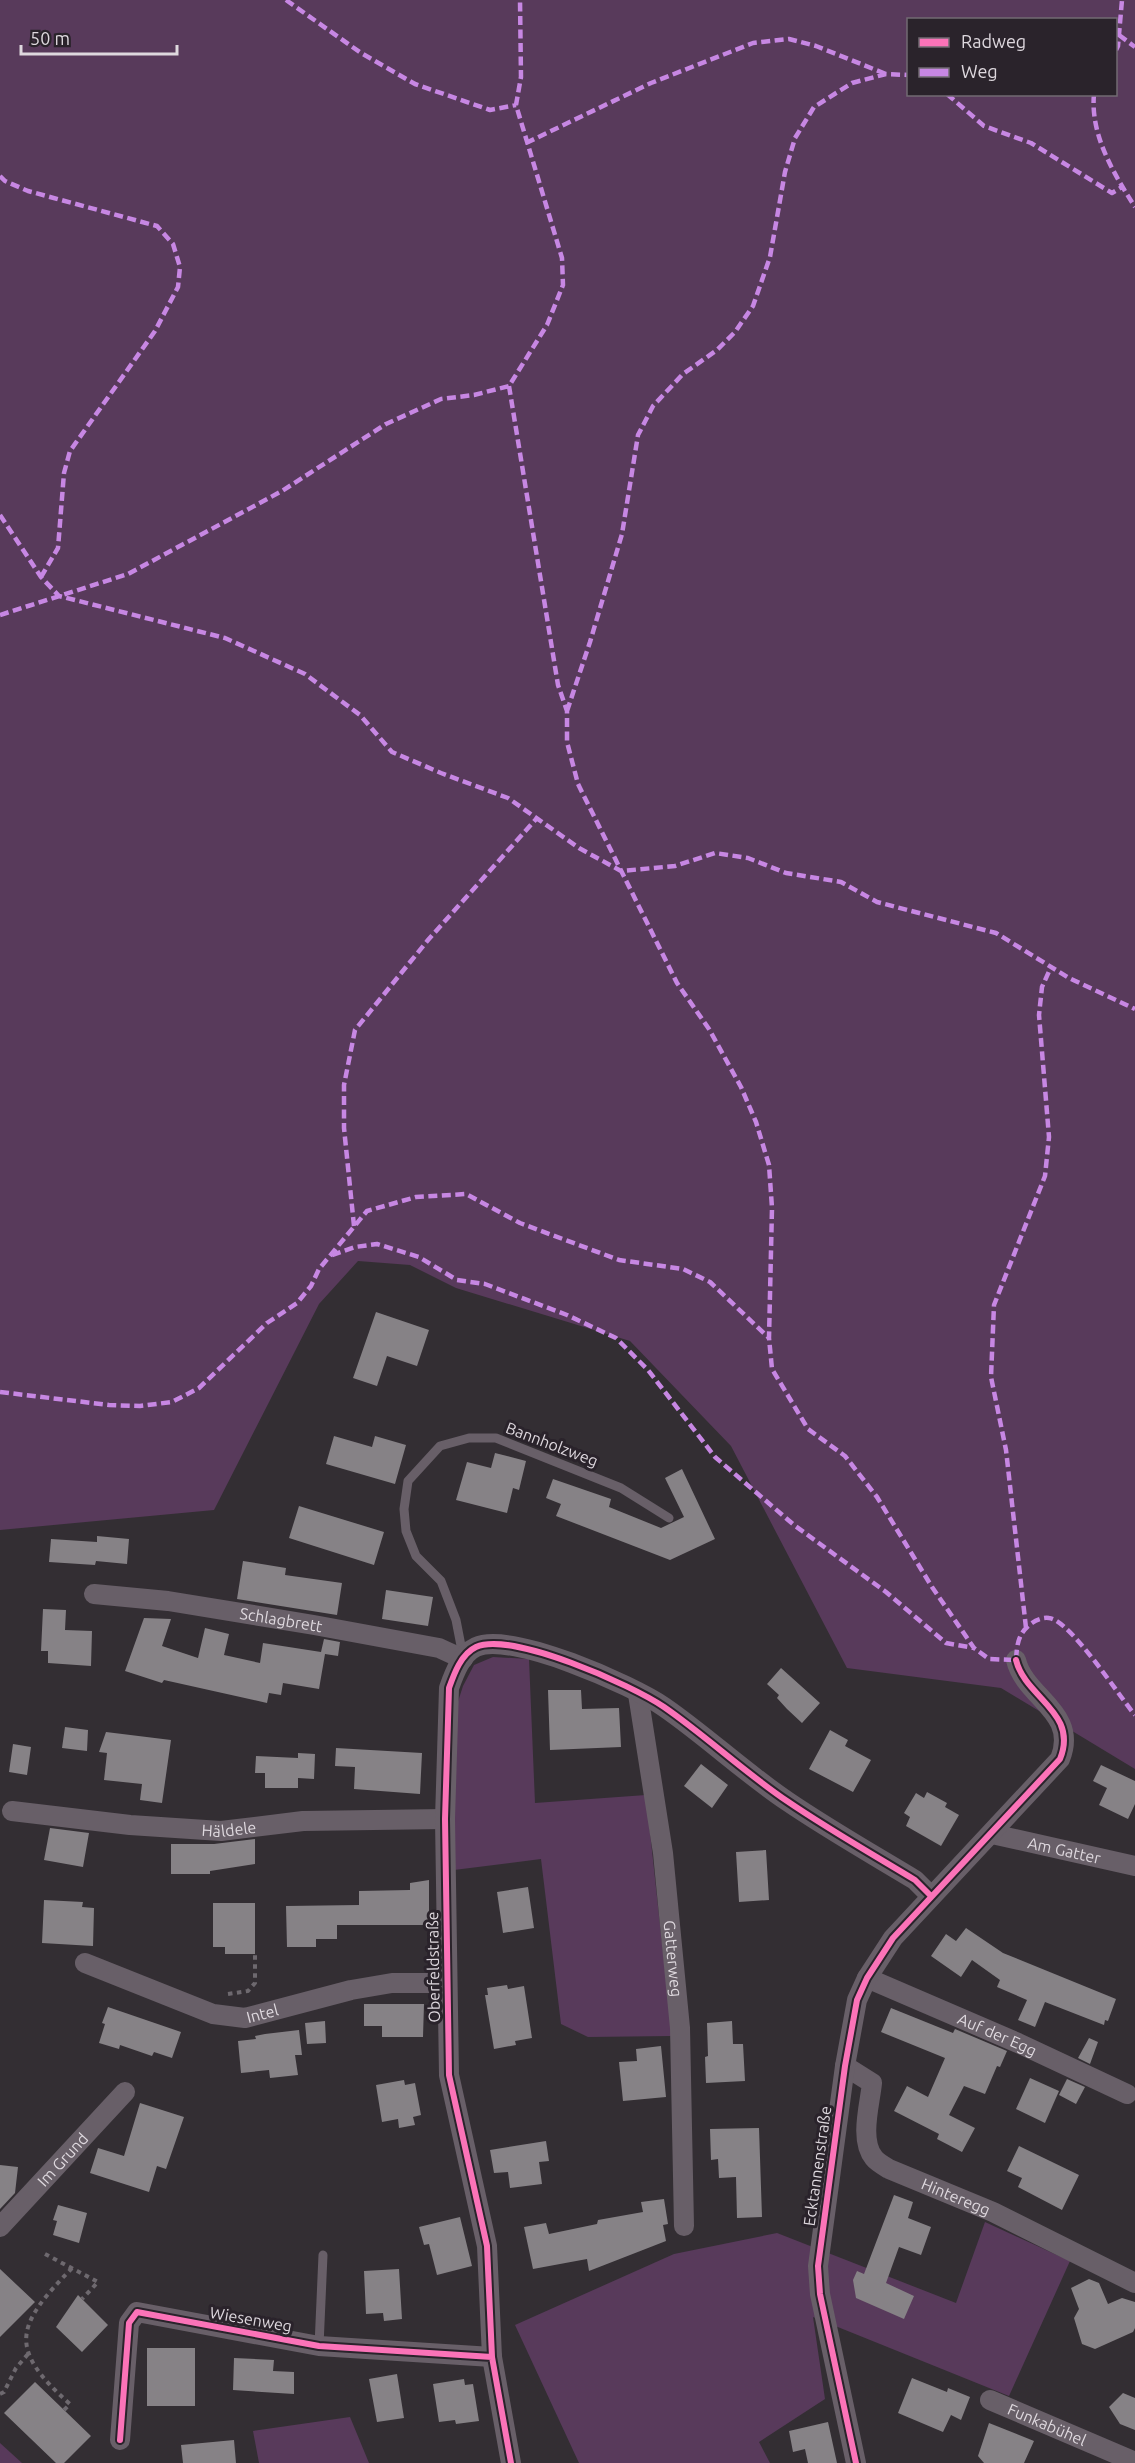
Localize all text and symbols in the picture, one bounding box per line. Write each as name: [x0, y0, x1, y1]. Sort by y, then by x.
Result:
scale bar: [21, 18, 177, 56]
legend: [907, 18, 1117, 96]
text: 50 m: [30, 28, 70, 48]
text: Radweg: [961, 31, 1026, 51]
text: Weg: [961, 61, 998, 81]
street label: Bannholzweg: [503, 1418, 601, 1470]
street label: Schlagbrett: [238, 1604, 325, 1636]
street label: Häldele: [201, 1818, 257, 1840]
street label: Am Gatter: [1026, 1833, 1102, 1867]
street label: Oberfeldstraße: [423, 1911, 443, 2023]
street label: Gatterweg: [661, 1919, 686, 1998]
street label: Intel: [244, 2001, 280, 2026]
street label: Auf der Egg: [955, 2009, 1040, 2060]
street label: Ecktannenstraße: [800, 2105, 834, 2227]
street label: Im Grund: [34, 2129, 92, 2190]
street label: Hinteregg: [919, 2174, 993, 2219]
street label: Wiesenweg: [208, 2303, 294, 2335]
street label: Funkabühel: [1005, 2400, 1089, 2449]

